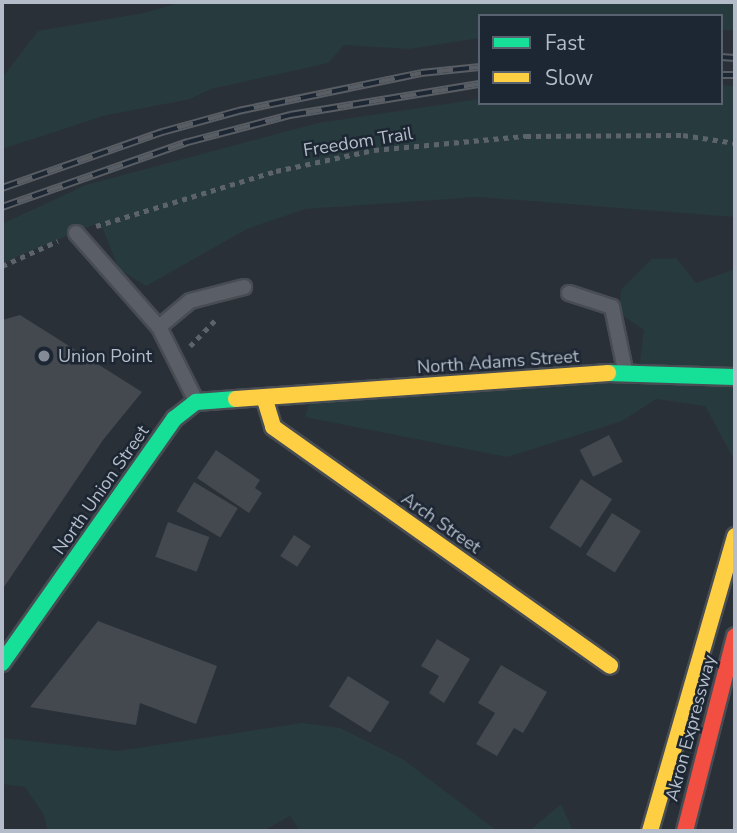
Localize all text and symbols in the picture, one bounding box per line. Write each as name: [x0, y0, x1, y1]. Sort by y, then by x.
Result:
legend: [478, 14, 723, 105]
text: Fast: [545, 29, 585, 57]
text: Slow: [545, 64, 593, 92]
street label: Freedom Trail: [302, 123, 414, 161]
place label: Union Point: [58, 345, 152, 367]
street label: North Adams Street: [416, 346, 580, 378]
marker: Union Point: [36, 348, 52, 364]
street label: North Union Street: [48, 421, 154, 559]
street label: Arch Street: [397, 488, 485, 558]
street label: Akron Expressway: [661, 653, 721, 803]

